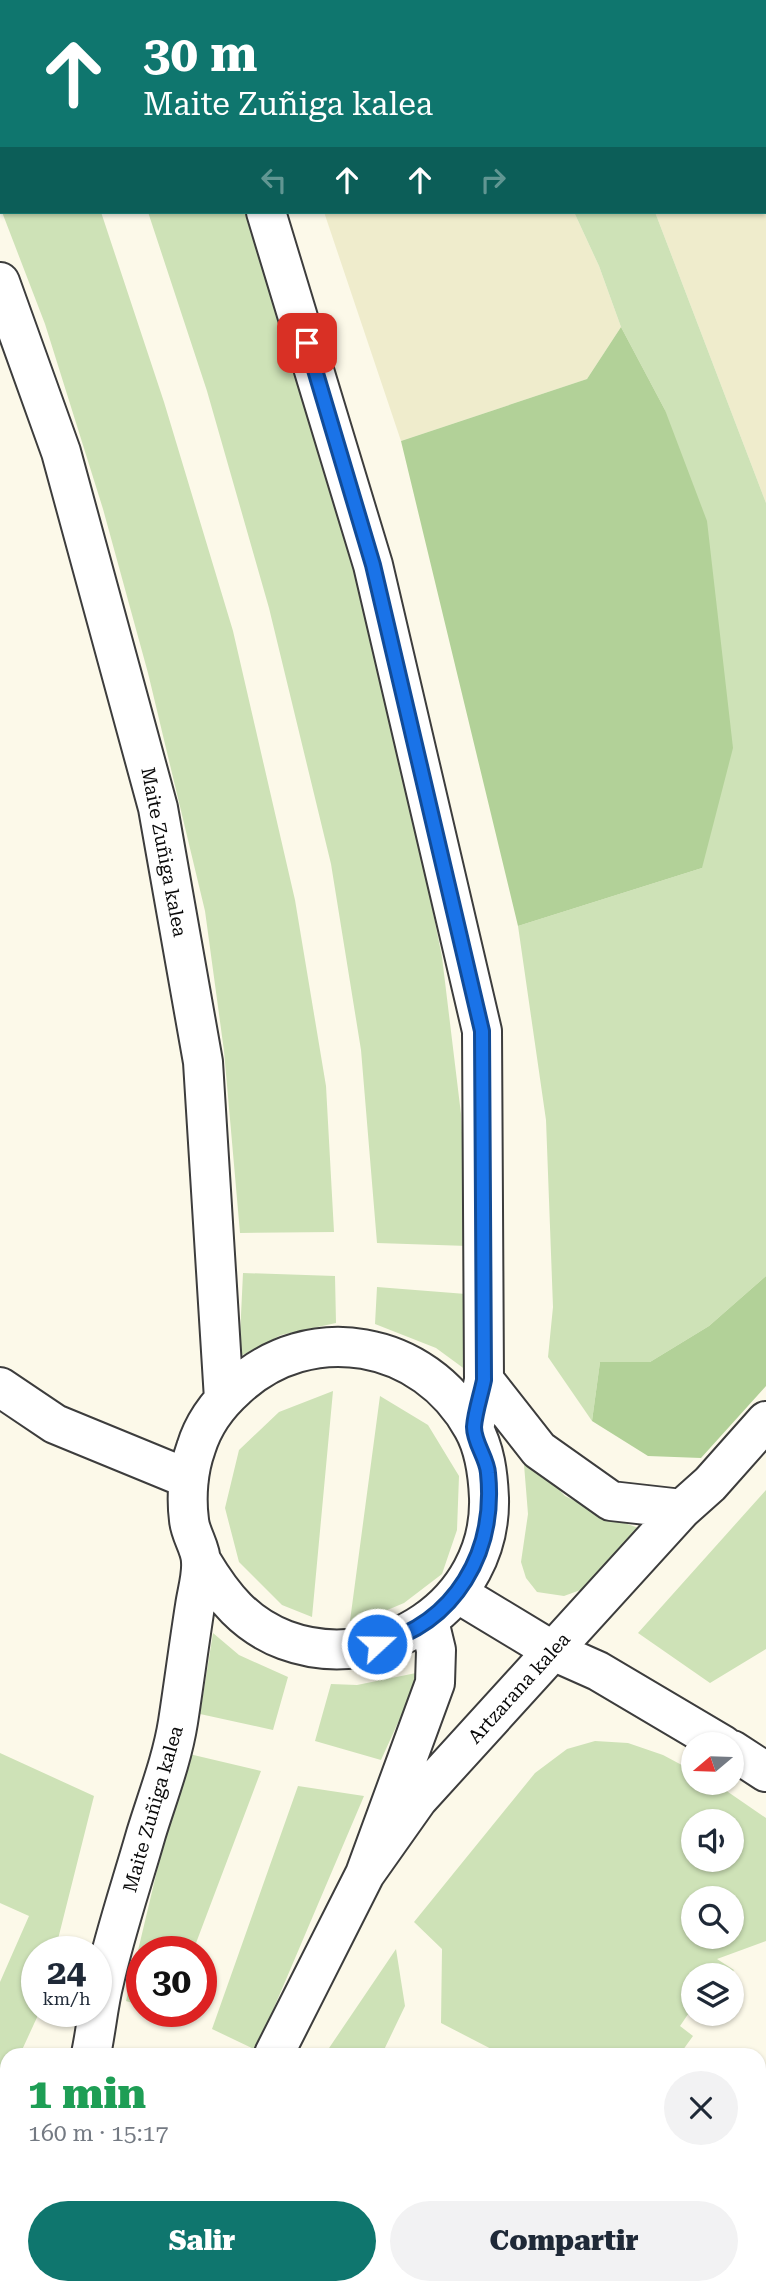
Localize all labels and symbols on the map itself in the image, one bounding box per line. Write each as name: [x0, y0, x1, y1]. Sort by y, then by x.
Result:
pin: [277, 313, 337, 373]
street label: Maite Zuñiga kalea: [136, 765, 192, 939]
position arrow: [340, 1607, 414, 1681]
street label: Artzarana kalea: [463, 1627, 575, 1748]
street label: Maite Zuñiga kalea: [118, 1722, 188, 1895]
north arrow: [681, 1732, 744, 1796]
speed limit sign: 30: [126, 1936, 217, 2027]

